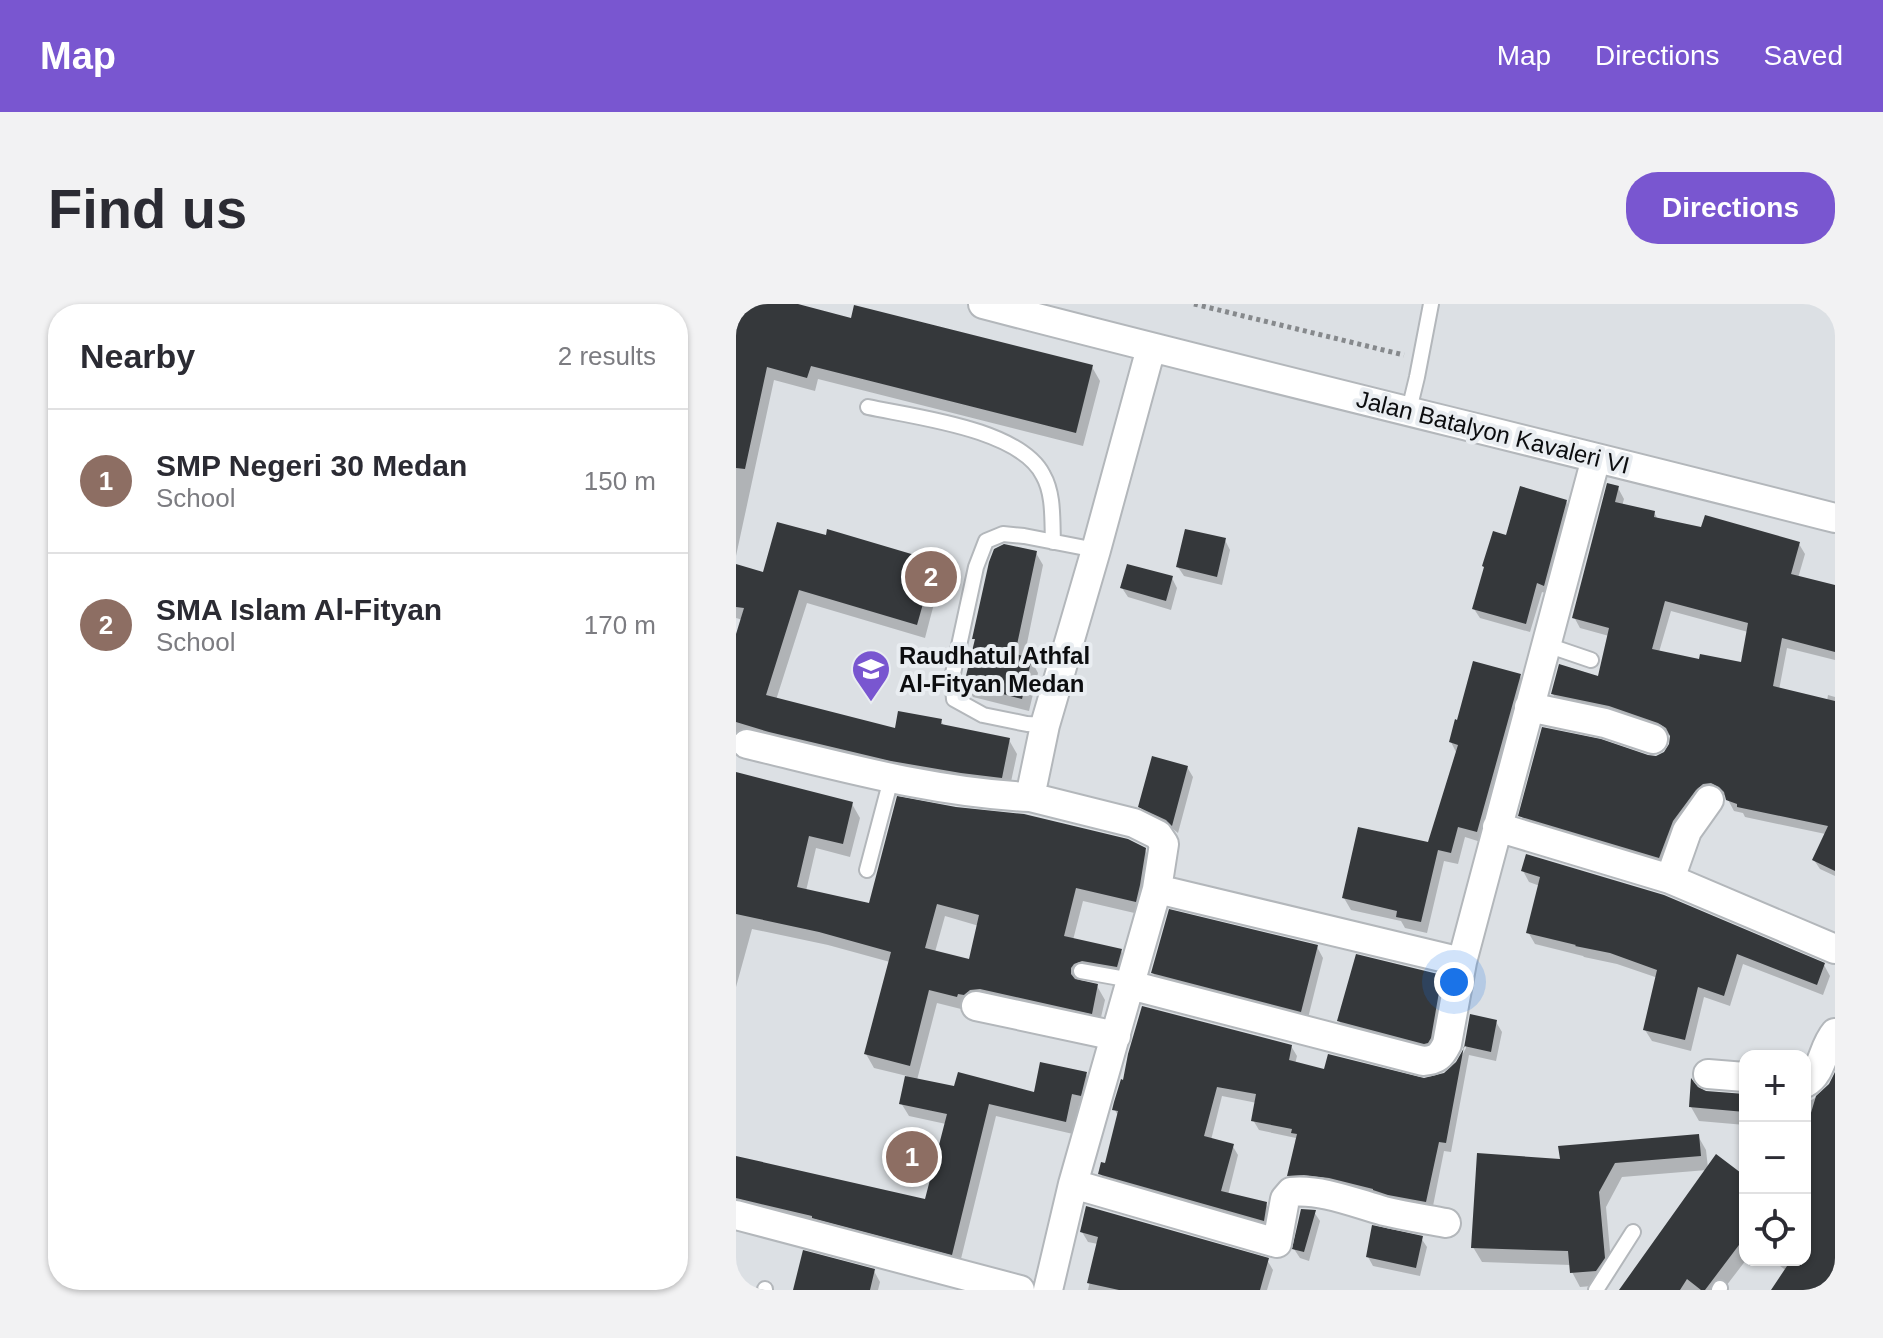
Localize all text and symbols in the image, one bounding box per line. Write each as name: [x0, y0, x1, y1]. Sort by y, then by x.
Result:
text: Map: [40, 35, 116, 77]
text: Map: [1497, 40, 1551, 71]
text: Directions: [1595, 40, 1720, 71]
text: Saved: [1764, 40, 1843, 71]
button: Directions: [1626, 172, 1835, 244]
text: Find us: [48, 177, 247, 240]
text: Nearby: [80, 337, 195, 375]
text: 2 results: [558, 341, 656, 371]
street label: Jalan Batalyon Kavaleri VI: [1354, 385, 1632, 479]
text: SMP Negeri 30 Medan: [156, 449, 467, 482]
text: 1: [99, 466, 113, 496]
text: 150 m: [584, 466, 656, 496]
text: School: [156, 483, 236, 513]
pin: 2: [905, 547, 957, 607]
text: SMA Islam Al-Fityan: [156, 593, 442, 626]
text: 2: [99, 610, 113, 640]
text: 170 m: [584, 610, 656, 640]
text: School: [156, 627, 236, 657]
place label: Raudhatul Athfal Al-Fityan Medan: [899, 642, 1090, 697]
school or university icon: Raudhatul Athfal Al-Fityan Medan: [850, 648, 892, 703]
your location: [1434, 962, 1474, 1002]
map controls: [1739, 1050, 1811, 1266]
button: +: [1739, 1050, 1811, 1122]
button: −: [1739, 1122, 1811, 1194]
pin: 1: [886, 1127, 938, 1187]
button: locate: [1739, 1194, 1811, 1266]

